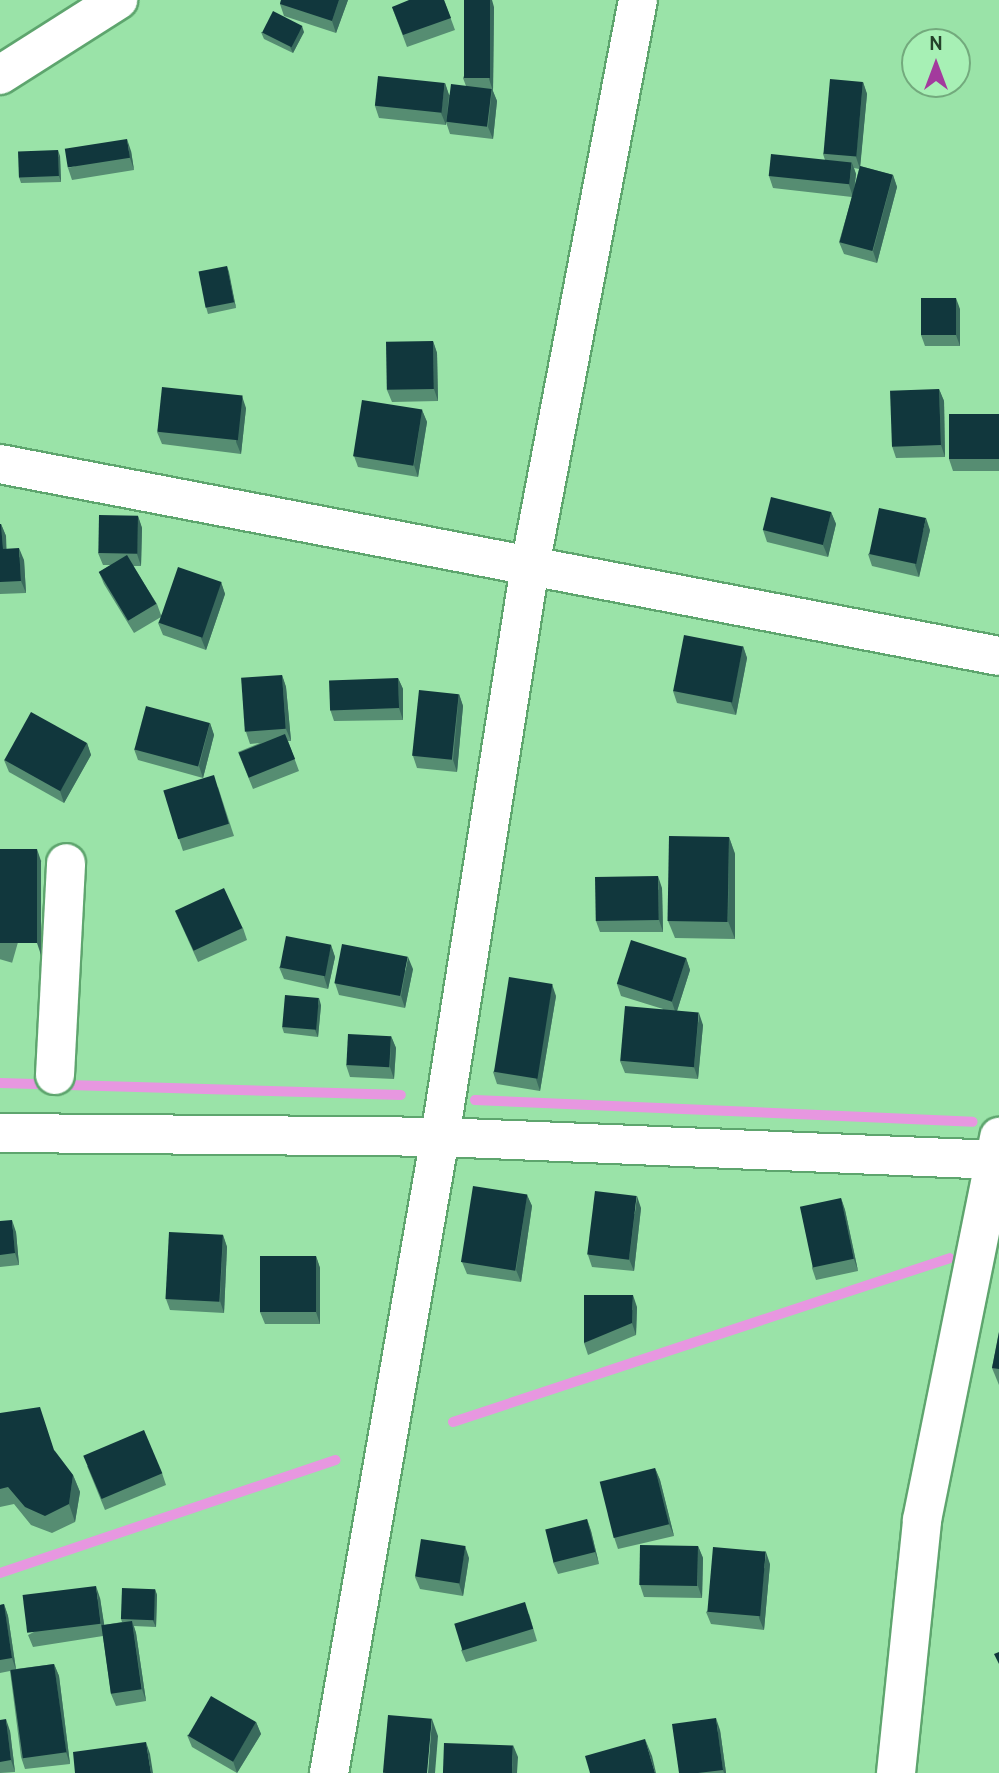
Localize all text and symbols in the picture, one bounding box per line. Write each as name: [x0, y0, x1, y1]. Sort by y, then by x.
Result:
north arrow: [901, 28, 971, 98]
text: N: [929, 32, 943, 55]

